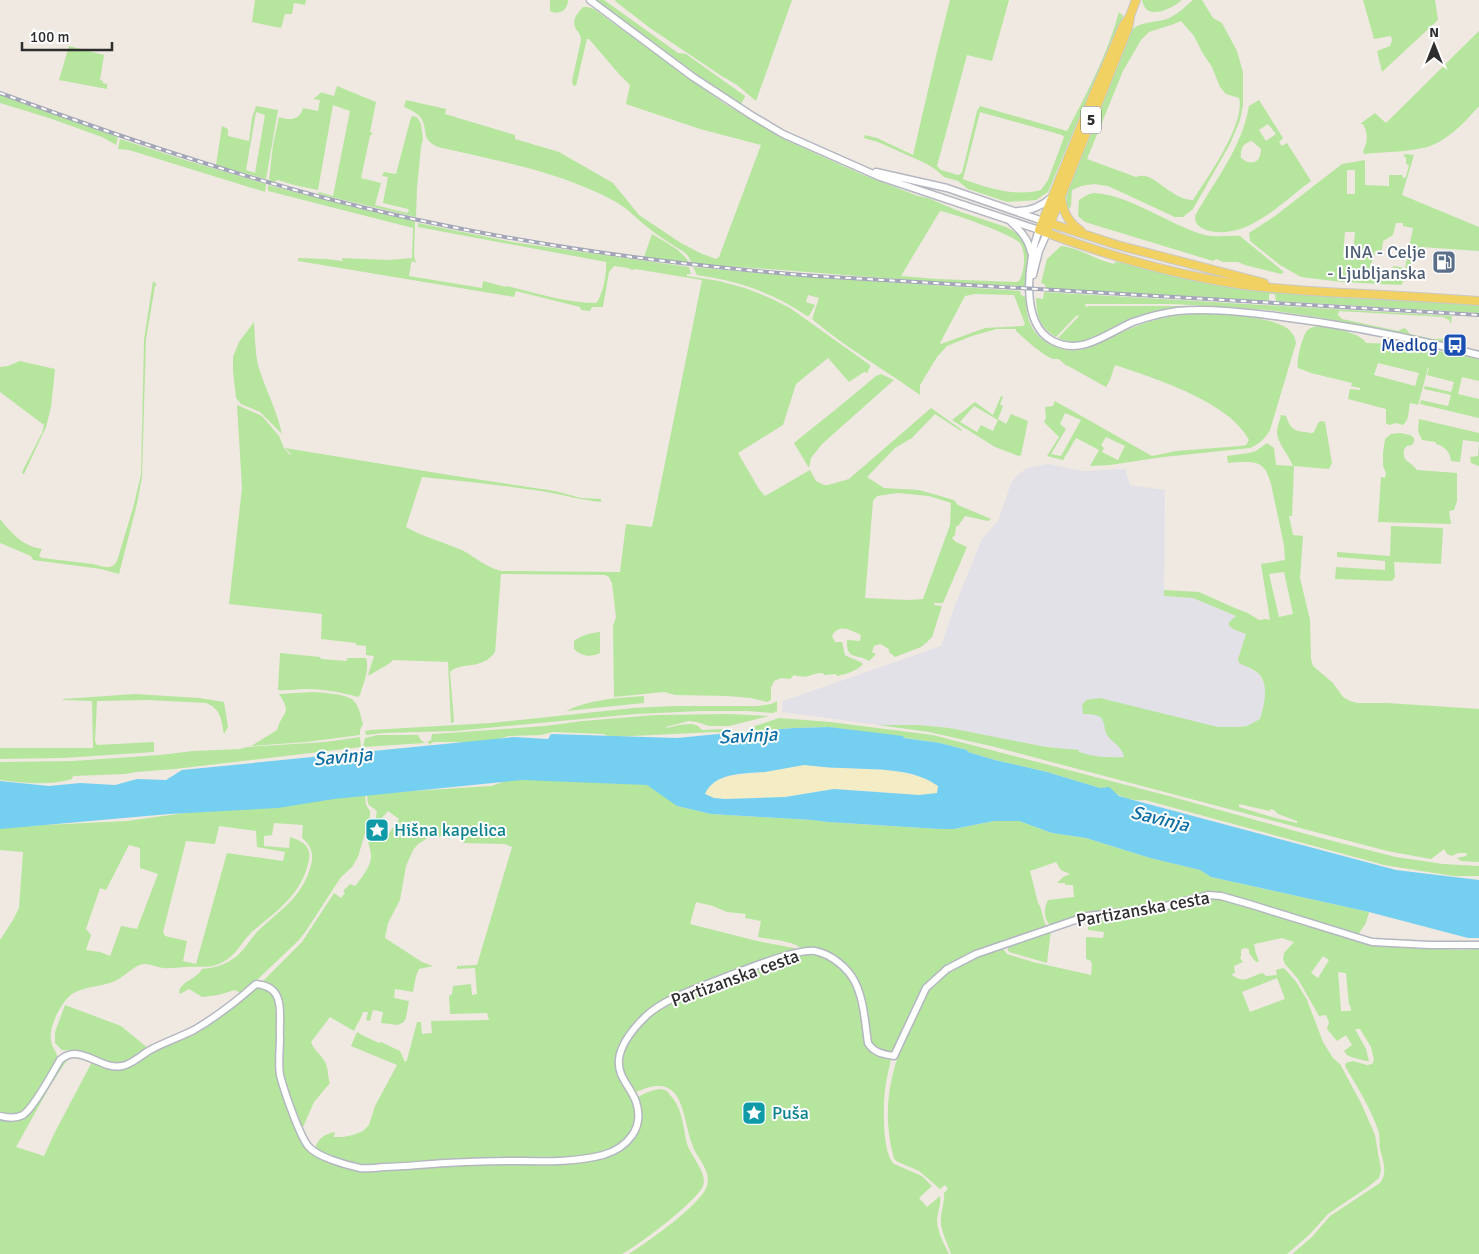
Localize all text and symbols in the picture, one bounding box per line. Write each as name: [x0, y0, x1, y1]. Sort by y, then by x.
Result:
scale bar: [22, 20, 112, 52]
north arrow: [1409, 20, 1459, 70]
text: N: [1429, 24, 1439, 41]
text: 100 m: [30, 28, 70, 46]
road number: 5: [1081, 106, 1101, 134]
place label: INA - Celje - Ljubljanska: [1327, 241, 1426, 284]
fuel station icon: INA - Celje - Ljubljanska: [1431, 249, 1457, 275]
bus stop icon: Medlog: [1442, 332, 1468, 358]
place label: Medlog: [1381, 334, 1438, 356]
water label: Savinja: [718, 722, 779, 750]
water label: Savinja: [313, 742, 375, 772]
water label: Savinja: [1129, 800, 1193, 838]
place icon: Hišna kapelica: [364, 817, 390, 843]
place label: Hišna kapelica: [394, 819, 506, 841]
street label: Partizanska cesta: [1075, 886, 1211, 932]
street label: Partizanska cesta: [668, 945, 802, 1011]
place icon: Puša: [741, 1100, 767, 1126]
place label: Puša: [772, 1102, 809, 1124]

